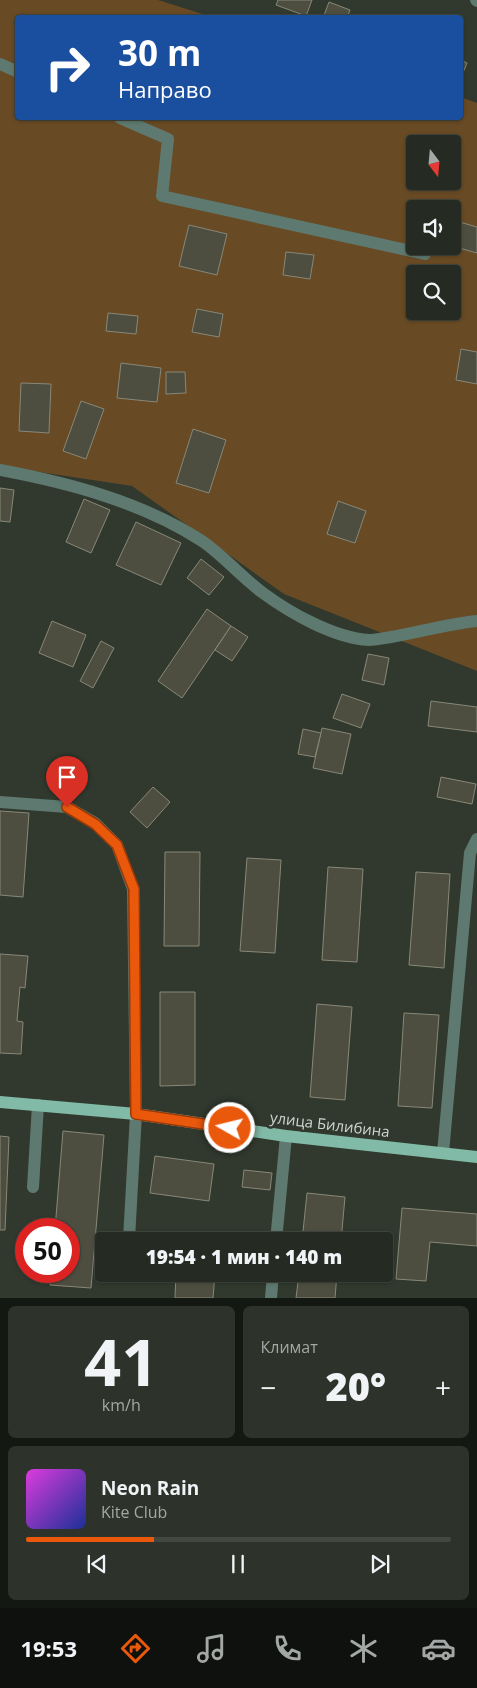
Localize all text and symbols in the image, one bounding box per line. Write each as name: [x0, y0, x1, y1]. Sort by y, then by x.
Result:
text: 30 m: [118, 29, 201, 76]
icon: right: [35, 35, 100, 100]
text: Направо: [118, 74, 212, 104]
north arrow: [406, 135, 461, 190]
map controls: [406, 135, 461, 320]
button: sound: [406, 200, 461, 255]
button: search: [406, 265, 461, 320]
pin: [46, 756, 88, 807]
icon: arrive: [53, 763, 81, 791]
position arrow: [203, 1101, 255, 1153]
street label: улица Билибина: [269, 1107, 391, 1141]
speed limit sign: 50: [15, 1218, 80, 1283]
text: 19:54 · 1 мин · 140 m: [146, 1244, 342, 1270]
text: 41: [84, 1317, 158, 1405]
text: Климат: [261, 1336, 318, 1358]
text: 20°: [325, 1360, 386, 1412]
text: −: [261, 1368, 277, 1406]
text: +: [435, 1368, 451, 1406]
text: km/h: [102, 1394, 141, 1416]
text: Neon Rain: [101, 1475, 199, 1501]
text: Kite Club: [101, 1501, 167, 1523]
icon: previous: [83, 1550, 111, 1578]
icon: pause: [224, 1550, 252, 1578]
icon: next: [366, 1550, 394, 1578]
icon: directions: [118, 1631, 153, 1666]
icon: music: [194, 1631, 229, 1666]
icon: phone: [270, 1631, 305, 1666]
icon: climate: [346, 1631, 381, 1666]
icon: car: [421, 1631, 456, 1666]
text: 19:53: [20, 1633, 77, 1663]

